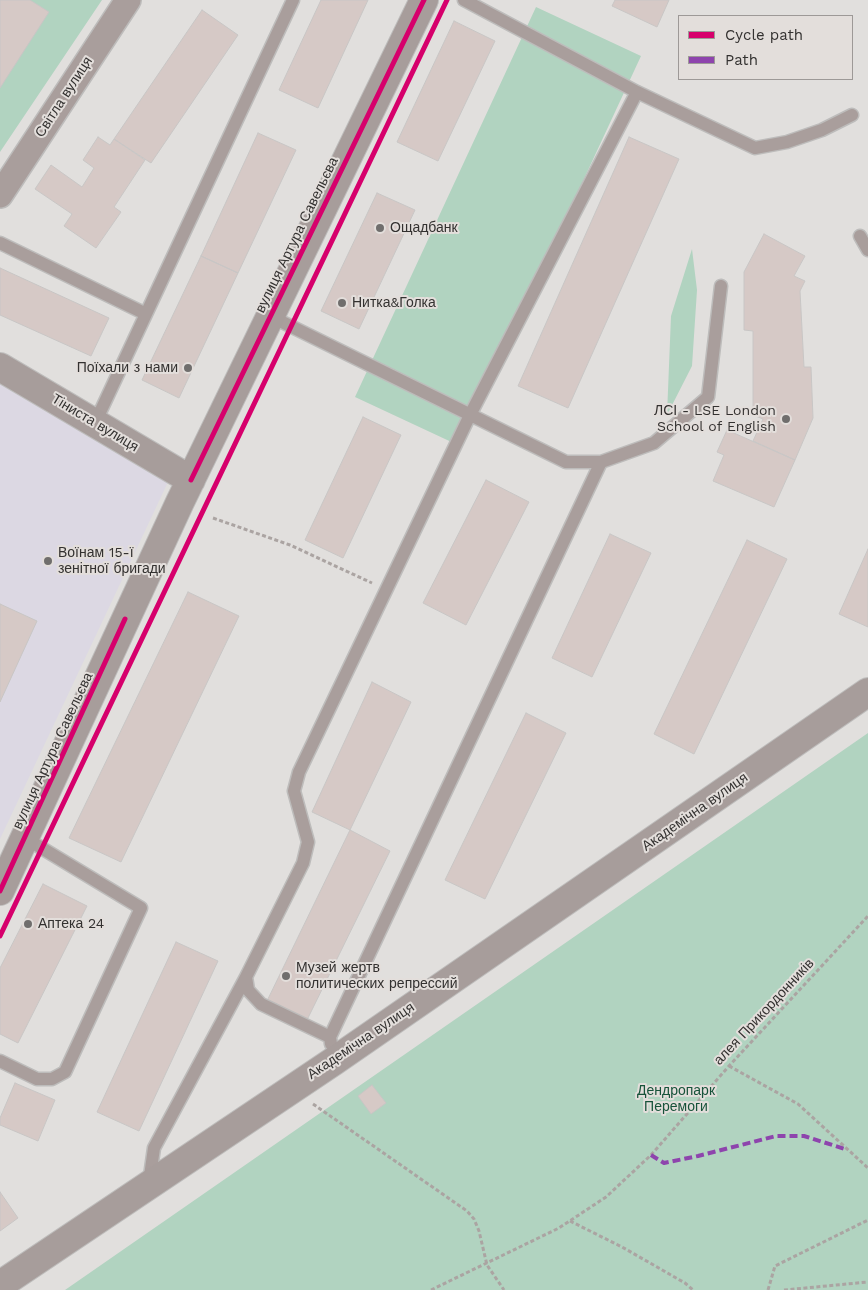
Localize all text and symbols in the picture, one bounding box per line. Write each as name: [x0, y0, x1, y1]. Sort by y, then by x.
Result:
legend: [678, 15, 853, 80]
text: Cycle path: [725, 26, 803, 44]
text: Path: [725, 51, 758, 69]
street label: Світла вулиця: [32, 53, 96, 141]
street label: вулиця Артура Савельєва: [252, 154, 342, 316]
place label: Ощадбанк: [390, 220, 458, 236]
marker: Ощадбанк: [374, 222, 386, 234]
place label: Нитка&Голка: [352, 295, 436, 311]
marker: Нитка&Голка: [336, 297, 348, 309]
place label: Поїхали з нами: [77, 360, 178, 376]
marker: Поїхали з нами: [182, 362, 194, 374]
street label: Тіниста вулиця: [48, 390, 142, 456]
place label: ЛСІ - LSE London School of English: [654, 403, 776, 436]
marker: ЛСІ - LSE London School of English: [780, 413, 792, 425]
place label: Воїнам 15-ї зенітної бригади: [58, 545, 166, 578]
marker: Воїнам 15-ї зенітної бригади: [42, 555, 54, 567]
street label: вулиця Артура Савельєва: [9, 670, 97, 832]
street label: Академічна вулиця: [639, 769, 751, 855]
place label: Аптека 24: [38, 916, 104, 932]
marker: Аптека 24: [22, 918, 34, 930]
street label: алея Прикордонників: [710, 955, 818, 1069]
place label: Музей жертв политических репрессий: [296, 960, 457, 992]
marker: Музей жертв политических репрессий: [280, 970, 292, 982]
street label: Академічна вулиця: [304, 999, 418, 1083]
park label: Дендропарк Перемоги: [637, 1083, 715, 1116]

